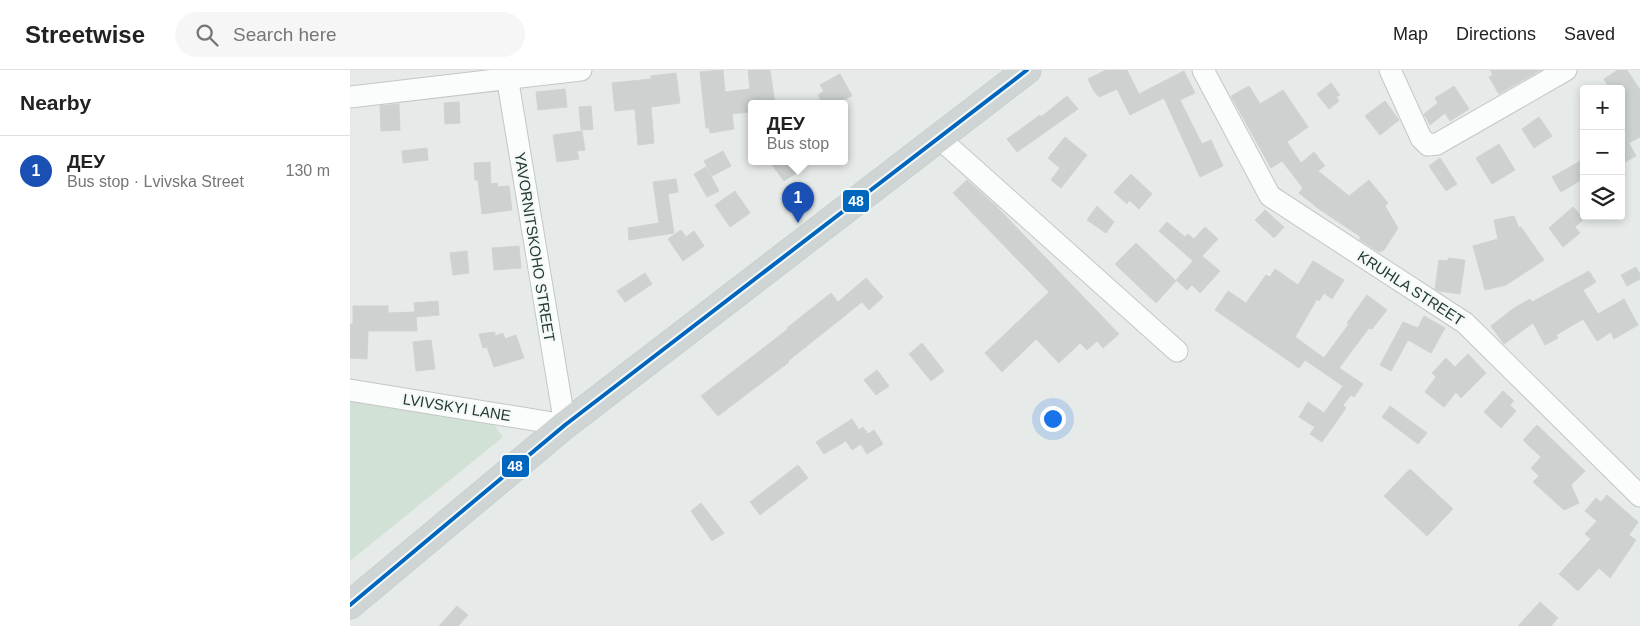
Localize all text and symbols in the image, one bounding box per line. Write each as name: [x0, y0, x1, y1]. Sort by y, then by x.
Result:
search box: [175, 12, 525, 57]
text: Streetwise: [25, 21, 145, 48]
icon: search: [193, 21, 221, 49]
text: Search here: [233, 24, 337, 45]
text: Map: [1393, 24, 1428, 44]
text: Directions: [1456, 24, 1536, 44]
text: Saved: [1564, 24, 1615, 44]
map controls: [1580, 85, 1625, 220]
button: +: [1580, 85, 1625, 130]
text: Nearby: [20, 91, 91, 114]
popup: [748, 100, 848, 165]
text: ДЕУ: [767, 113, 805, 134]
button: −: [1580, 130, 1625, 175]
text: Bus stop: [767, 135, 829, 152]
text: ДЕУ: [67, 151, 105, 172]
street label: YAVORNITSKOHO STREET: [512, 151, 558, 343]
text: 1: [32, 162, 40, 179]
text: 130 m: [286, 162, 330, 179]
text: Bus stop · Lvivska Street: [67, 173, 244, 190]
button: layers: [1580, 175, 1625, 220]
pin: 1: [782, 182, 814, 223]
line badge: 48: [842, 189, 870, 213]
text: 48: [848, 193, 864, 209]
street label: KRUHLA STREET: [1355, 247, 1467, 329]
street label: LVIVSKYI LANE: [402, 390, 512, 424]
your location: [1040, 406, 1066, 432]
line badge: 48: [501, 454, 530, 478]
text: 48: [507, 458, 523, 474]

